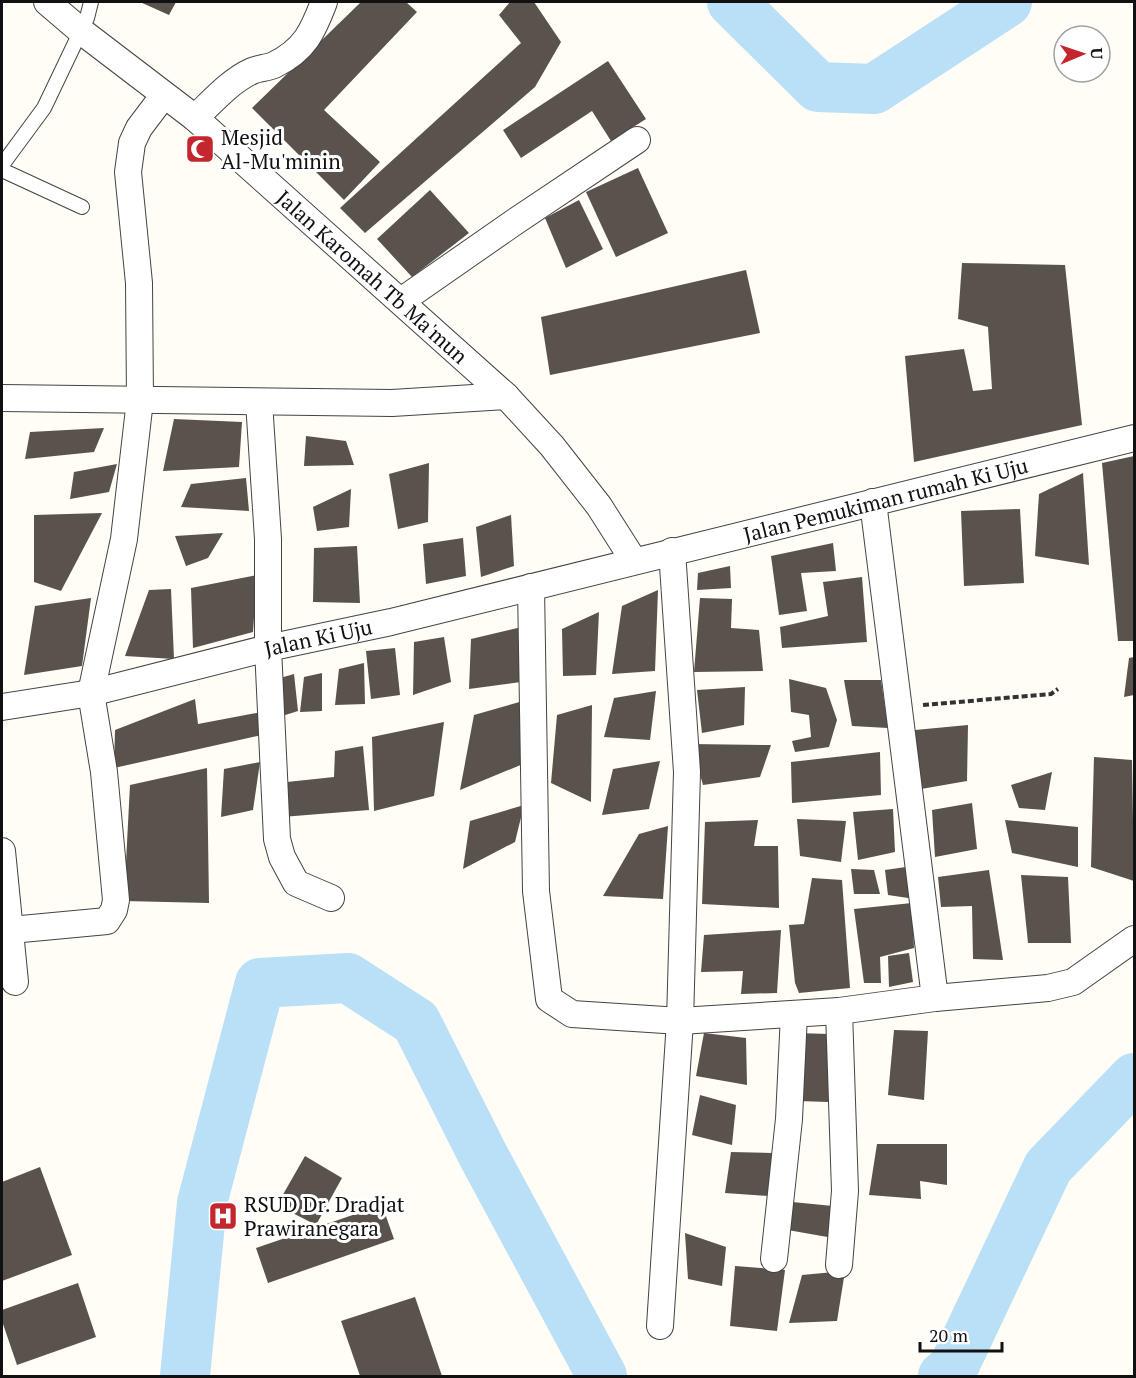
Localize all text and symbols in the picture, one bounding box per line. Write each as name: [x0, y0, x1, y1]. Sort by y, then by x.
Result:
north arrow: [1052, 24, 1112, 84]
text: U: [1086, 47, 1108, 60]
place label: Mesjid Al-Mu'minin: [221, 123, 341, 175]
mosque icon: Mesjid Al-Mu'minin: [184, 133, 216, 165]
street label: Jalan Karomah Tb Ma'mun: [271, 184, 474, 370]
street label: Jalan Pemukiman rumah Ki Uju: [741, 451, 1031, 548]
street label: Jalan Ki Uju: [262, 612, 375, 662]
place label: RSUD Dr. Dradjat Prawiranegara: [244, 1190, 405, 1242]
hospital icon: RSUD Dr. Dradjat Prawiranegara: [207, 1200, 239, 1232]
scale bar: [920, 1315, 1002, 1353]
text: 20 m: [929, 1323, 969, 1347]

